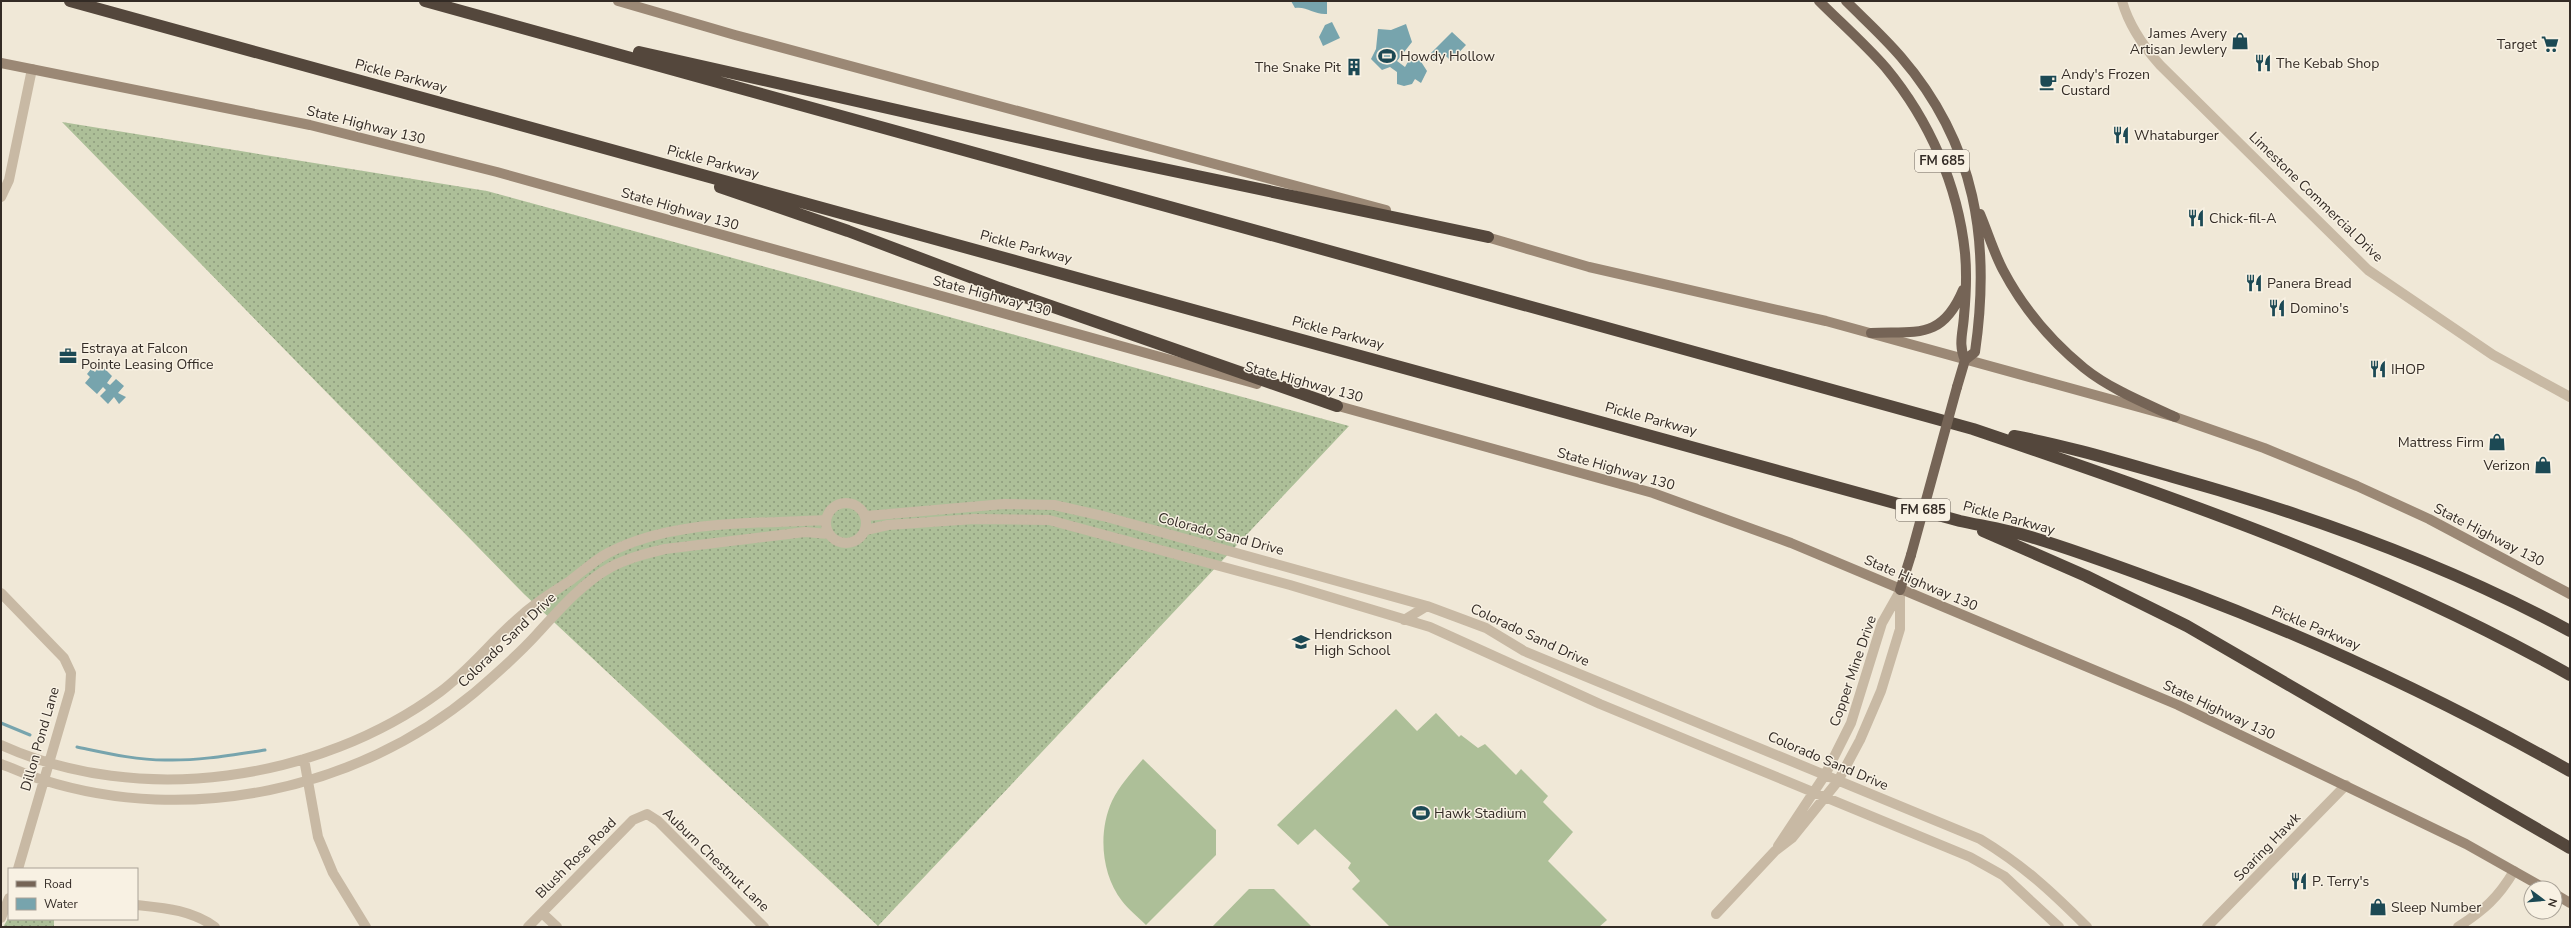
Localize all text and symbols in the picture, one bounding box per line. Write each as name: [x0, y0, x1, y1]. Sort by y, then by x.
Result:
place label: James Avery Artisan Jewlery: [2130, 24, 2228, 59]
shop icon: James Avery Artisan Jewlery: [2230, 31, 2250, 51]
supermarket icon: Target: [2540, 34, 2560, 54]
place label: Target: [2497, 35, 2537, 54]
sports icon: Howdy Hollow: [1377, 46, 1397, 66]
place label: Howdy Hollow: [1400, 47, 1495, 66]
restaurant icon: The Kebab Shop: [2253, 53, 2273, 73]
place label: The Kebab Shop: [2276, 54, 2379, 73]
street label: Pickle Parkway: [353, 55, 450, 98]
building icon: The Snake Pit: [1344, 57, 1364, 77]
place label: The Snake Pit: [1255, 58, 1341, 77]
place label: Andy's Frozen Custard: [2061, 65, 2150, 100]
cafe icon: Andy's Frozen Custard: [2038, 72, 2058, 92]
street label: State Highway 130: [305, 101, 427, 149]
restaurant icon: Whataburger: [2111, 125, 2131, 145]
place label: Whataburger: [2134, 126, 2219, 145]
street label: Limestone Commercial Drive: [2245, 128, 2387, 266]
street label: Pickle Parkway: [665, 141, 762, 184]
road number: FM 685: [1915, 150, 1969, 172]
street label: State Highway 130: [619, 183, 741, 235]
restaurant icon: Chick-fil-A: [2186, 208, 2206, 228]
place label: Chick-fil-A: [2209, 209, 2276, 228]
street label: Pickle Parkway: [978, 226, 1075, 269]
street label: State Highway 130: [931, 271, 1053, 321]
restaurant icon: Panera Bread: [2244, 273, 2264, 293]
place label: Panera Bread: [2267, 274, 2352, 293]
restaurant icon: Domino's: [2267, 298, 2287, 318]
place label: Domino's: [2290, 299, 2349, 318]
street label: Pickle Parkway: [1290, 312, 1387, 355]
place label: Estraya at Falcon Pointe Leasing Office: [81, 339, 213, 374]
office icon: Estraya at Falcon Pointe Leasing Office: [58, 346, 78, 366]
street label: State Highway 130: [1243, 357, 1365, 407]
restaurant icon: IHOP: [2368, 359, 2388, 379]
place label: IHOP: [2391, 360, 2425, 379]
street label: Pickle Parkway: [1603, 398, 1700, 441]
shop icon: Mattress Firm: [2487, 432, 2507, 452]
place label: Mattress Firm: [2398, 433, 2484, 452]
street label: State Highway 130: [1555, 443, 1677, 495]
shop icon: Verizon: [2533, 455, 2553, 475]
place label: Verizon: [2482, 456, 2530, 475]
street label: Pickle Parkway: [1961, 497, 2058, 540]
road number: FM 685: [1896, 499, 1950, 521]
street label: State Highway 130: [2430, 499, 2548, 571]
street label: Colorado Sand Drive: [1156, 508, 1286, 560]
street label: State Highway 130: [1861, 550, 1981, 616]
street label: Colorado Sand Drive: [454, 588, 560, 692]
street label: Colorado Sand Drive: [1467, 599, 1593, 671]
street label: Pickle Parkway: [2269, 601, 2364, 656]
street label: Copper Mine Drive: [1825, 613, 1881, 729]
place label: Hendrickson High School: [1314, 625, 1392, 660]
school or university icon: Hendrickson High School: [1291, 632, 1311, 652]
street label: State Highway 130: [2160, 676, 2278, 744]
street label: Dillon Pond Lane: [16, 685, 64, 793]
street label: Colorado Sand Drive: [1765, 727, 1891, 795]
sports icon: Hawk Stadium: [1411, 803, 1431, 823]
street label: Auburn Chestnut Lane: [658, 804, 774, 916]
place label: Hawk Stadium: [1434, 804, 1527, 823]
street label: Soaring Hawk: [2229, 808, 2305, 885]
street label: Blush Rose Road: [531, 813, 621, 903]
legend: [8, 868, 138, 920]
restaurant icon: P. Terry's: [2289, 871, 2309, 891]
place label: P. Terry's: [2312, 872, 2369, 891]
text: Road: [44, 876, 72, 892]
north arrow: [2523, 880, 2563, 920]
text: Water: [44, 896, 78, 912]
shop icon: Sleep Number: [2368, 897, 2388, 917]
text: N: [2544, 897, 2560, 909]
place label: Sleep Number: [2391, 898, 2481, 917]

